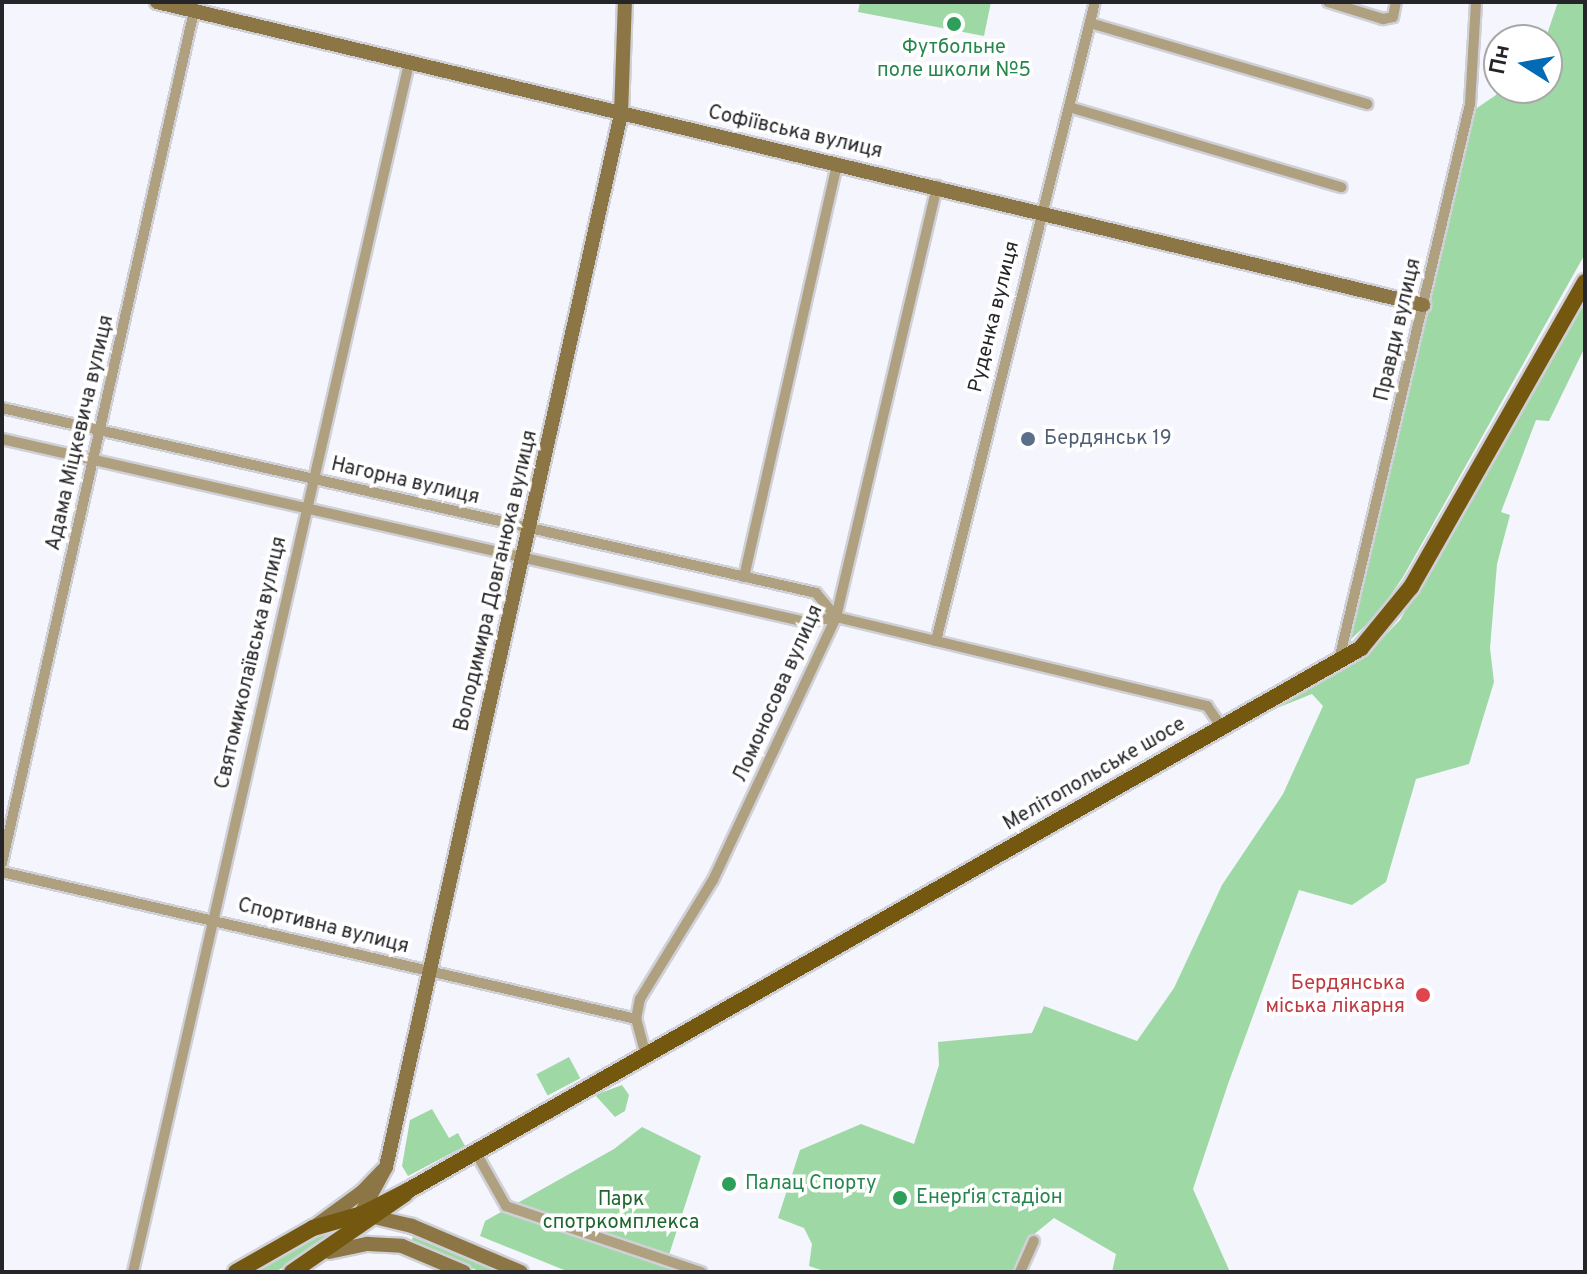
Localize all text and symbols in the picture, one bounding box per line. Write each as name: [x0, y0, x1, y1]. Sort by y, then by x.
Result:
marker: Футбольне поле школи №5: [945, 15, 963, 33]
north arrow: [1483, 24, 1563, 104]
place label: Футбольне поле школи №5: [877, 36, 1031, 83]
text: Пн: [1485, 43, 1517, 77]
street label: Софіївська вулиця: [705, 101, 885, 165]
street label: Руденка вулиця: [965, 239, 1025, 395]
street label: Правди вулиця: [1371, 256, 1427, 404]
street label: Адама Міцкевича вулиця: [42, 313, 120, 553]
place label: Бердянськ 19: [1044, 427, 1172, 451]
street label: Володимира Довганюка вулиця: [451, 428, 543, 734]
marker: Бердянськ 19: [1019, 430, 1037, 448]
street label: Нагорна вулиця: [329, 453, 481, 511]
street label: Святомиколаївська вулиця: [211, 534, 293, 792]
street label: Ломоносова вулиця: [729, 602, 829, 786]
street label: Мелітопольське шосе: [1000, 713, 1190, 837]
street label: Спортивна вулиця: [235, 894, 411, 960]
place label: Бердянська міська лікарня: [1265, 972, 1405, 1019]
marker: Бердянська міська лікарня: [1412, 984, 1434, 1006]
place label: Палац Спорту: [745, 1172, 876, 1196]
marker: Палац Спорту: [720, 1175, 738, 1193]
place label: Енерґія стадіон: [916, 1186, 1063, 1210]
park label: Парк спотркомплекса: [543, 1189, 699, 1236]
marker: Енерґія стадіон: [891, 1189, 909, 1207]

